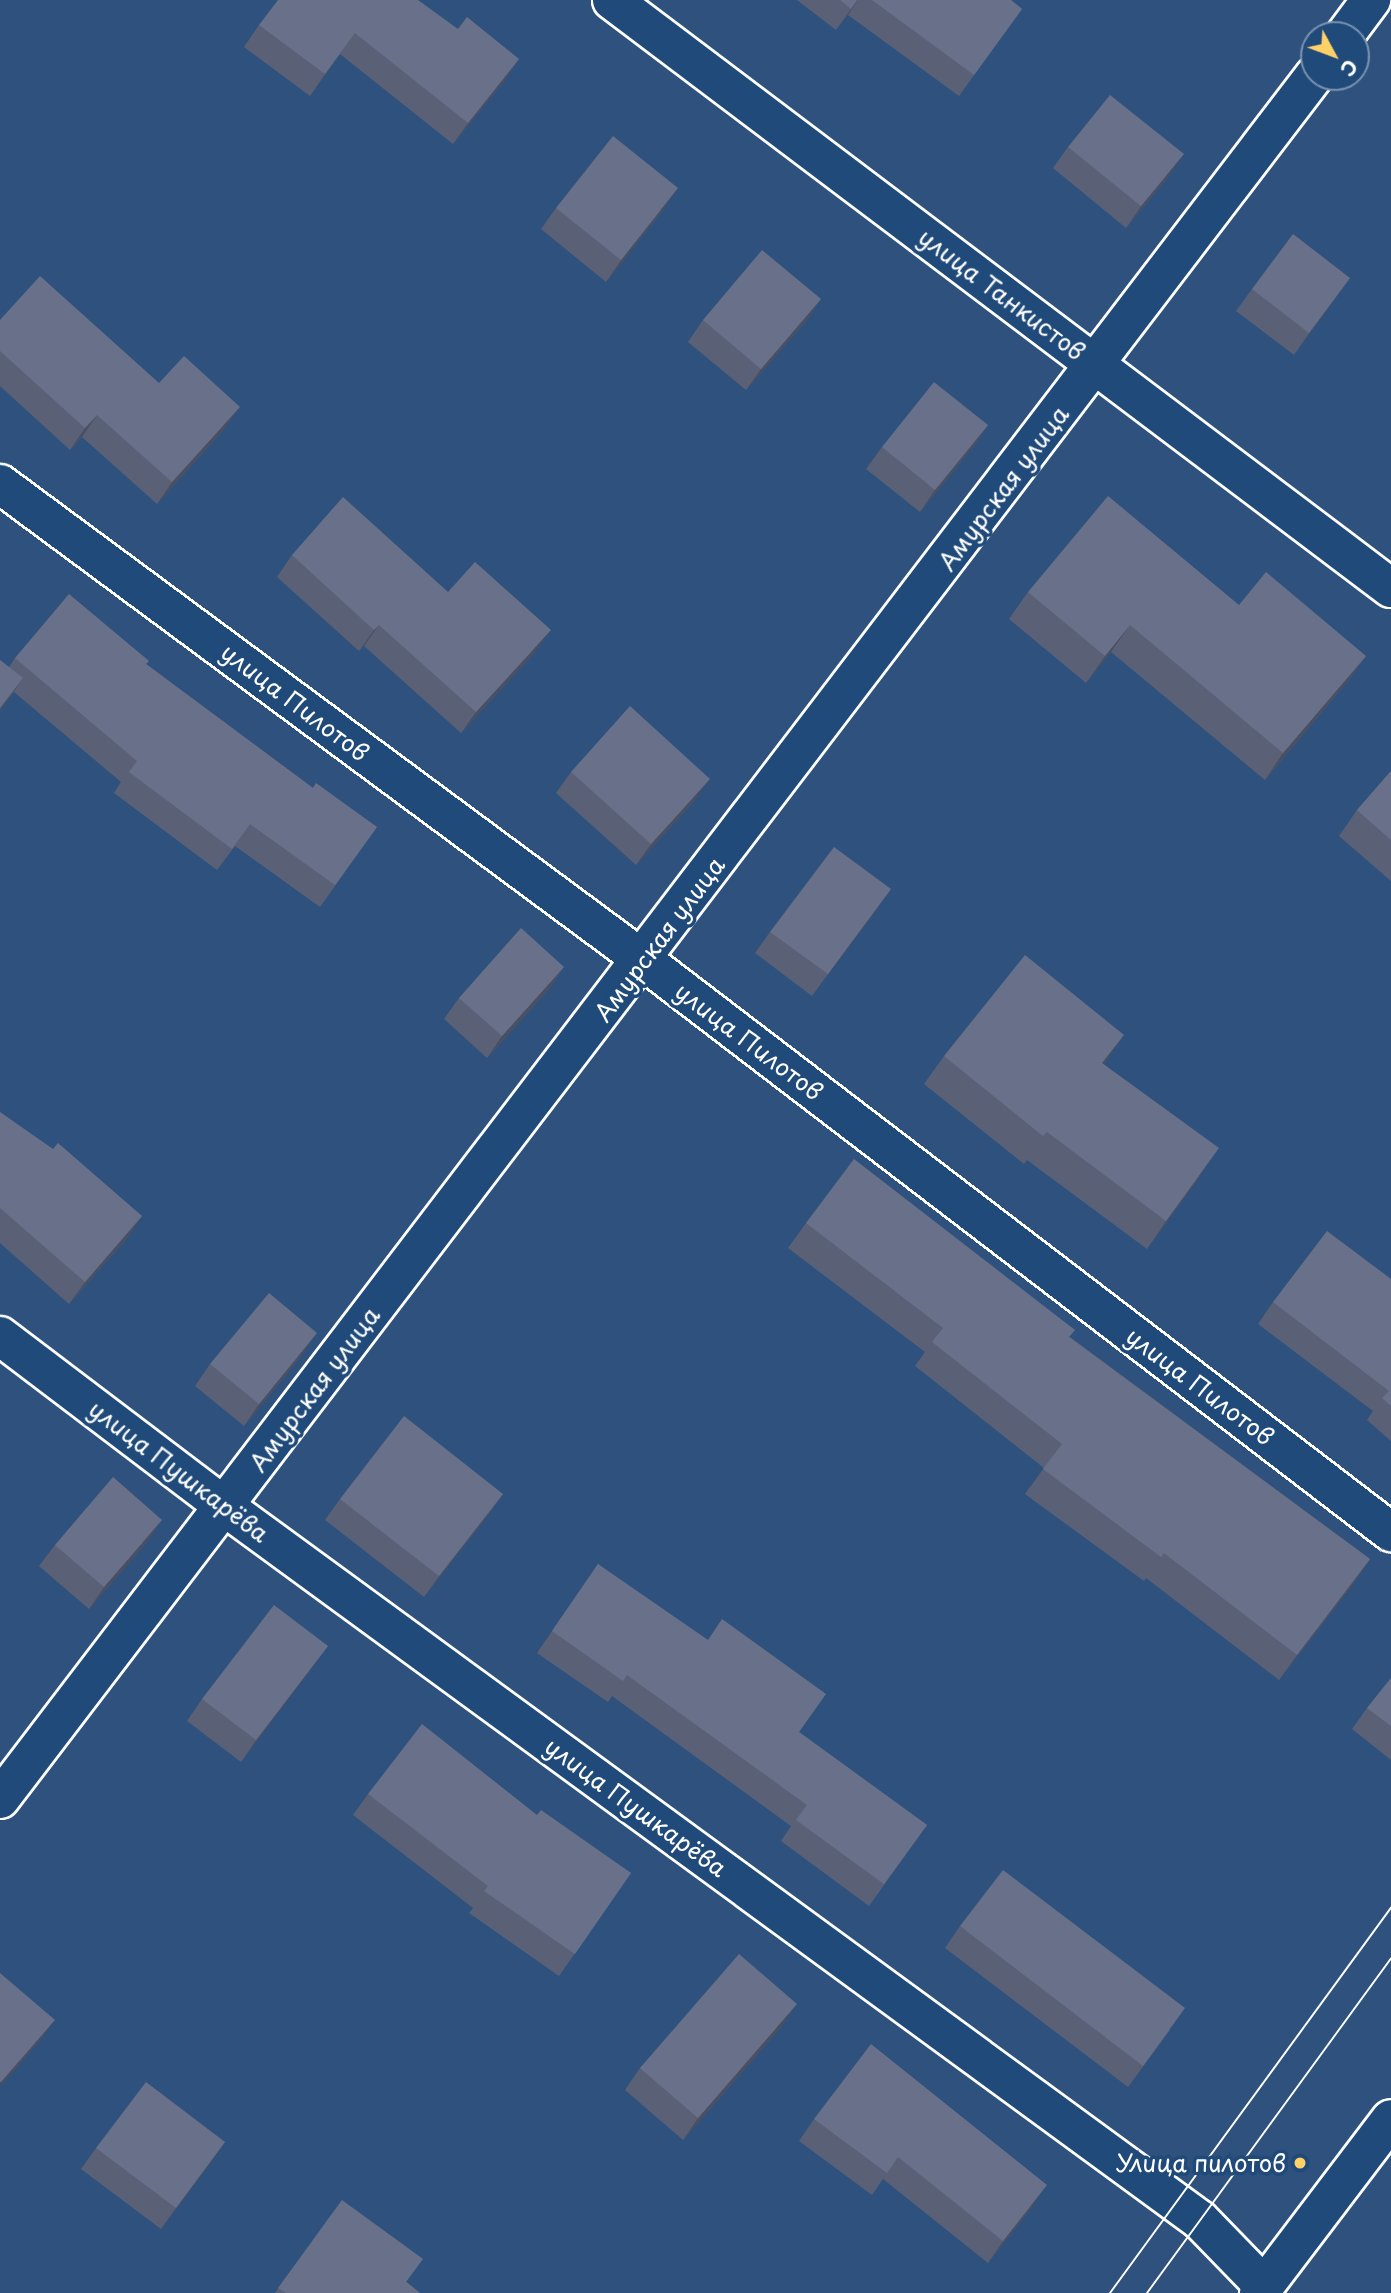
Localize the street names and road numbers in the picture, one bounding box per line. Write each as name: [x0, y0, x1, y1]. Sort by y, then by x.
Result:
street label: улица Танкистов: [913, 222, 1091, 366]
street label: Амурская улица: [931, 400, 1075, 576]
street label: улица Пилотов: [215, 637, 375, 767]
street label: Амурская улица: [587, 851, 731, 1027]
street label: улица Пилотов: [669, 976, 829, 1106]
street label: Амурская улица: [242, 1301, 386, 1477]
street label: улица Пилотов: [1120, 1321, 1280, 1451]
street label: улица Пушкарёва: [83, 1394, 275, 1548]
street label: улица Пушкарёва: [539, 1731, 733, 1883]

